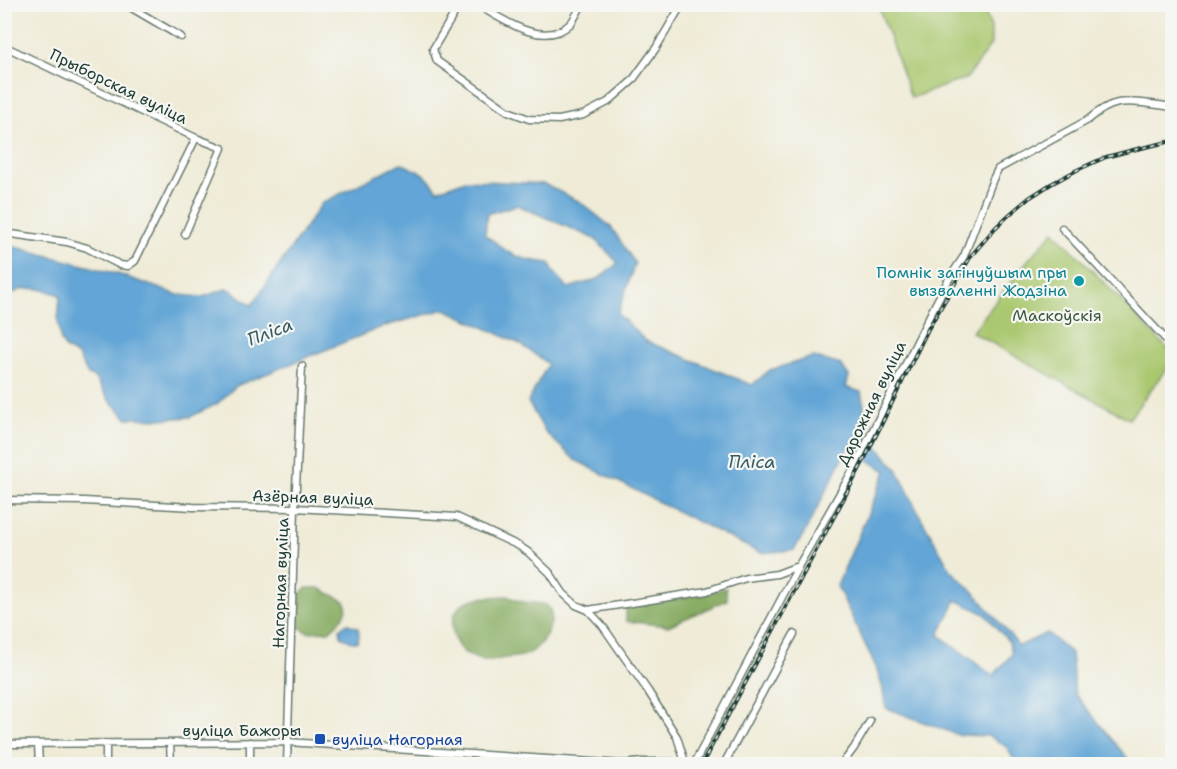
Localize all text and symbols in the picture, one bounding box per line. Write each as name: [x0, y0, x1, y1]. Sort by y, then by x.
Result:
street label: Прыборская вуліца: [46, 44, 191, 129]
place label: Помнік загінуўшым пры вызваленні Жодзіна: [877, 262, 1067, 301]
marker: Помнік загінуўшым пры вызваленні Жодзіна: [1072, 274, 1086, 288]
park label: Маскоўскія: [1012, 305, 1102, 326]
water label: Пліса: [244, 312, 296, 352]
street label: Дарожная вуліца: [832, 337, 911, 469]
water label: Пліса: [729, 450, 775, 474]
street label: Азёрная вуліца: [252, 485, 374, 510]
street label: Нагорная вуліца: [268, 517, 293, 649]
street label: вуліца Бажоры: [183, 720, 301, 741]
place label: вуліца Нагорная: [332, 729, 463, 750]
marker: вуліца Нагорная: [313, 732, 327, 746]

